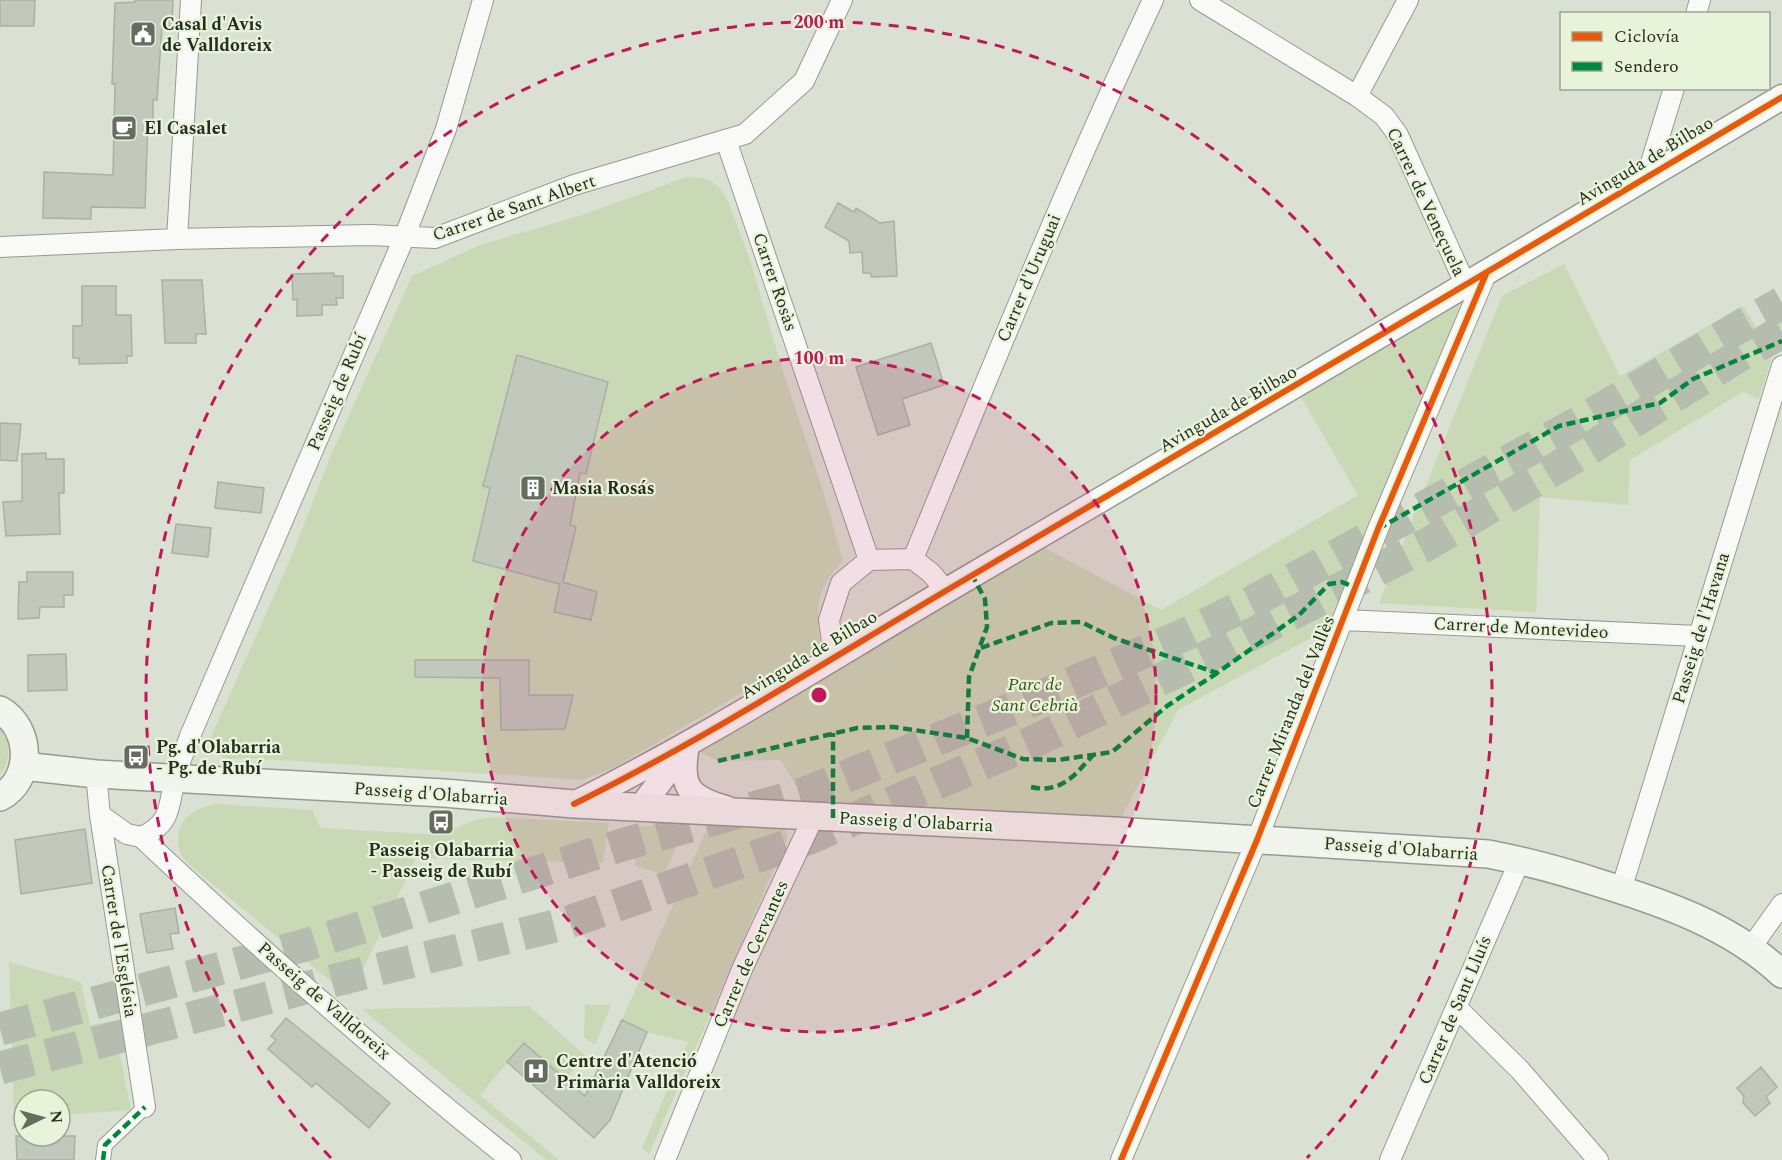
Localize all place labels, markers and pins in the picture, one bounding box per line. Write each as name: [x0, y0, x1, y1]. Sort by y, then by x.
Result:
place label: Casal d'Avis de Valldoreix: [162, 11, 272, 59]
public building icon: Casal d'Avis de Valldoreix: [128, 19, 158, 49]
cafe icon: El Casalet: [109, 113, 139, 143]
place label: El Casalet: [144, 115, 228, 142]
building icon: Masia Rosás: [518, 473, 548, 503]
place label: Masia Rosás: [552, 475, 655, 502]
centre of rings: [809, 685, 829, 705]
place label: Pg. d'Olabarria - Pg. de Rubí: [156, 734, 282, 782]
bus stop icon: Pg. d'Olabarria - Pg. de Rubí: [121, 742, 151, 772]
bus stop icon: Passeig Olabarria - Passeig de Rubí: [426, 807, 456, 837]
place label: Passeig Olabarria - Passeig de Rubí: [368, 837, 515, 885]
place label: Centre d'Atenció Primària Valldoreix: [556, 1048, 721, 1096]
hospital icon: Centre d'Atenció Primària Valldoreix: [521, 1056, 551, 1086]

